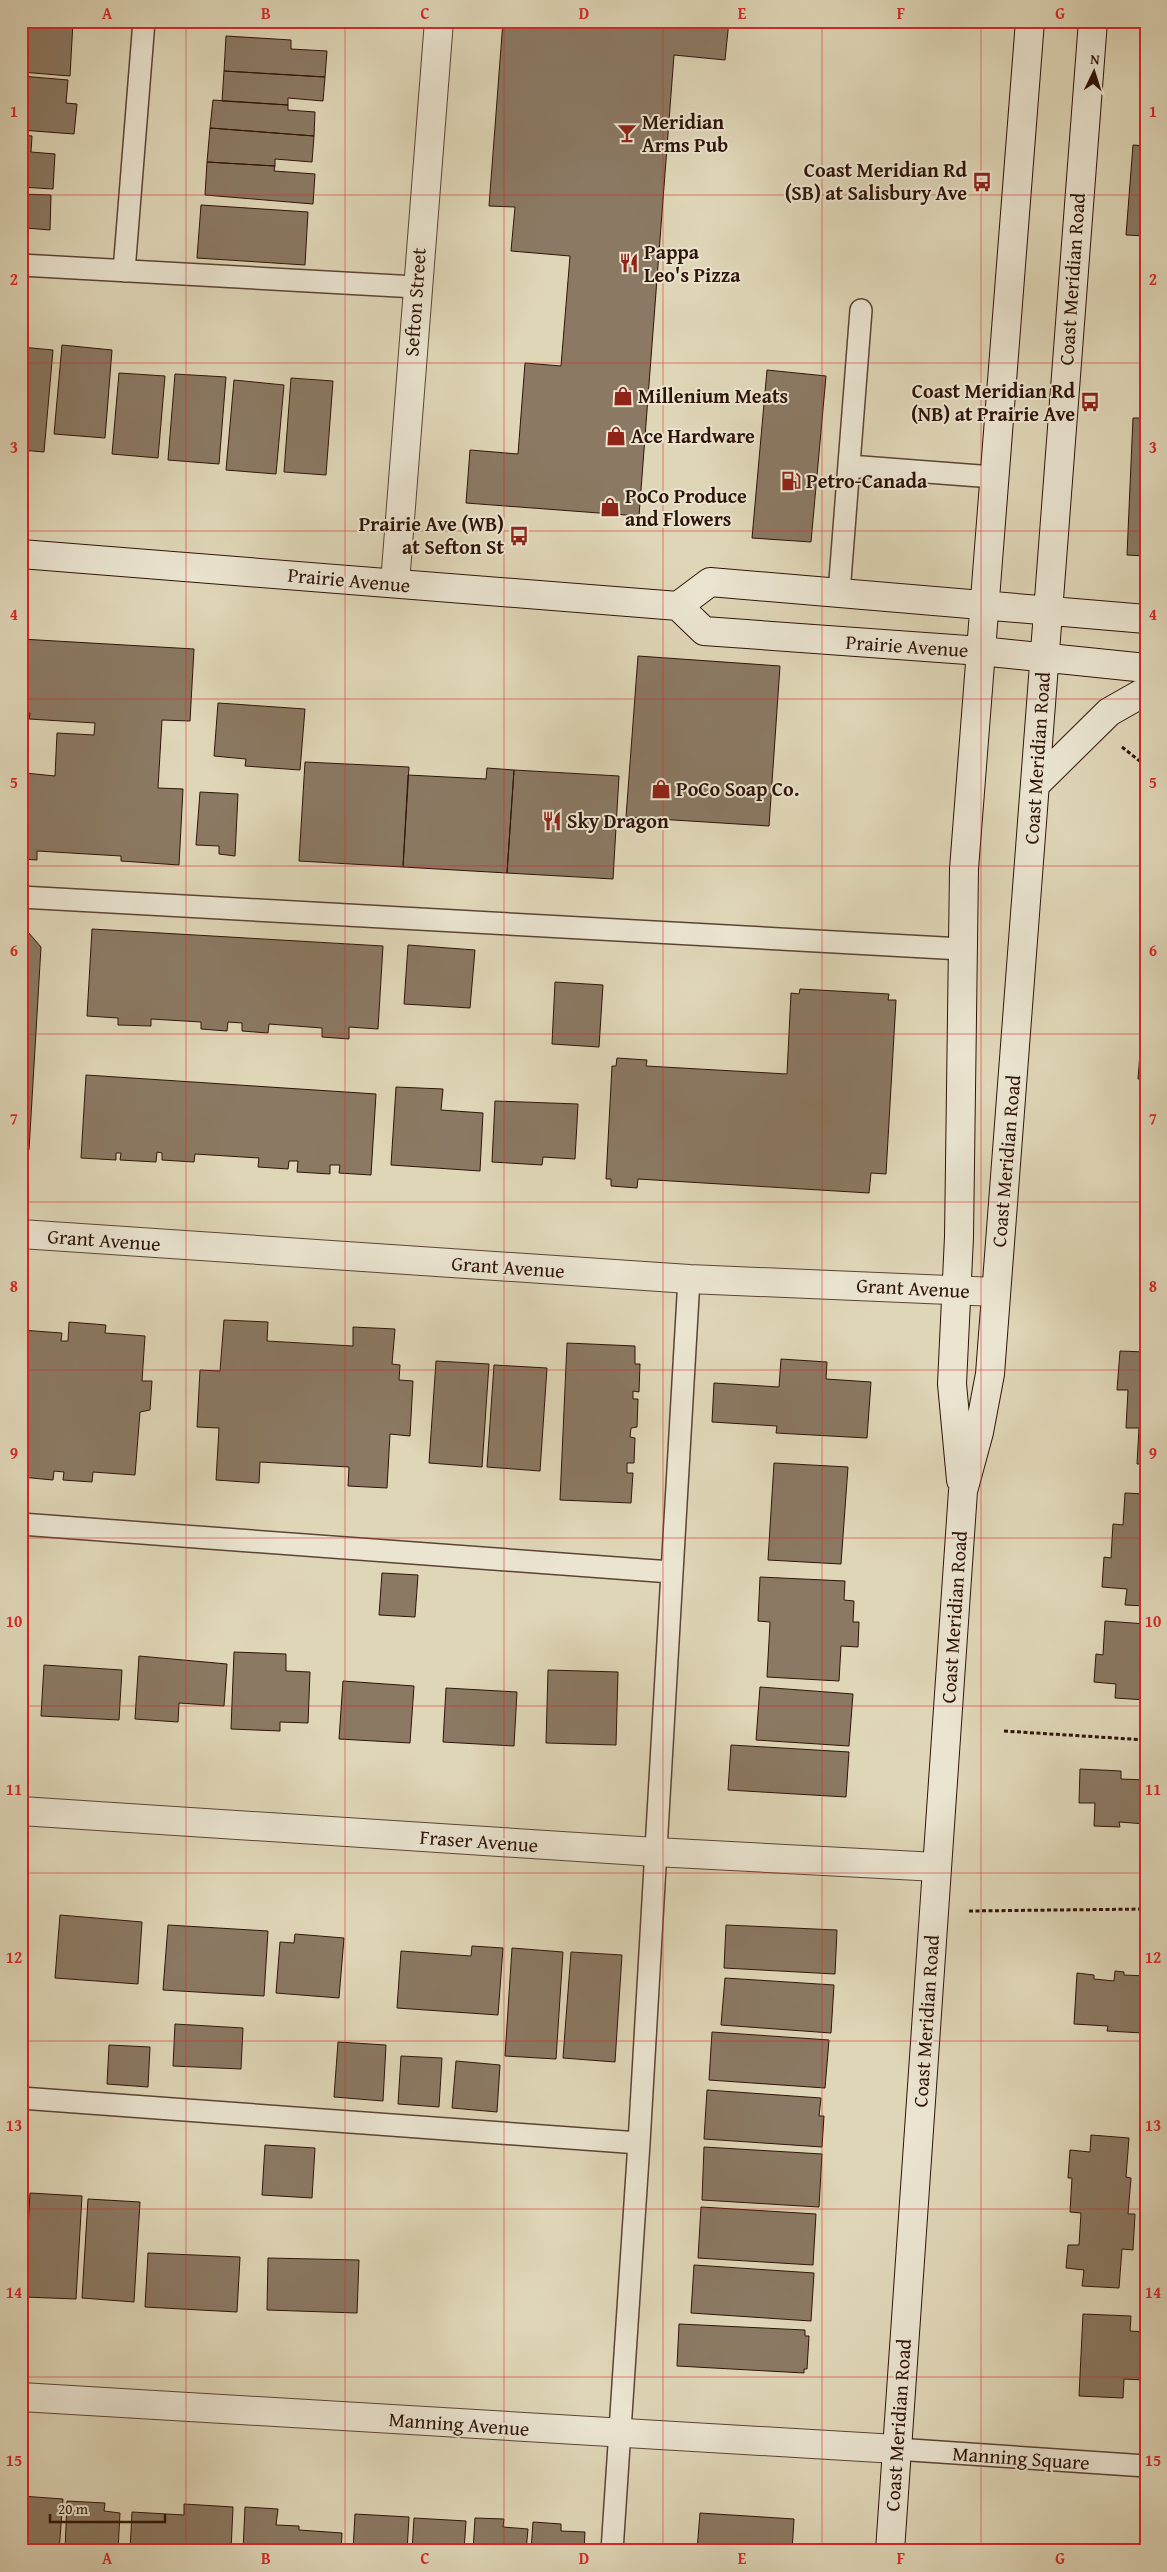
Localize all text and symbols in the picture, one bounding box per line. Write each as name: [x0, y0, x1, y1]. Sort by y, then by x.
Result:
text: A: [102, 1, 113, 25]
text: B: [261, 1, 271, 25]
text: C: [420, 1, 430, 25]
text: D: [579, 1, 589, 25]
text: E: [738, 1, 747, 25]
text: F: [897, 1, 905, 25]
text: G: [1055, 1, 1065, 25]
north arrow: [1070, 48, 1120, 98]
text: N: [1090, 49, 1101, 69]
text: 1: [10, 99, 18, 123]
text: 1: [1149, 99, 1157, 123]
place label: Meridian Arms Pub: [642, 107, 728, 159]
bar icon: Meridian Arms Pub: [616, 122, 638, 144]
place label: Coast Meridian Rd (SB) at Salisbury Ave: [785, 155, 968, 207]
bus stop icon: Coast Meridian Rd (SB) at Salisbury Ave: [971, 171, 993, 193]
street label: Coast Meridian Road: [1051, 191, 1092, 366]
place label: Pappa Leo's Pizza: [644, 237, 741, 289]
street label: Sefton Street: [396, 247, 433, 357]
restaurant icon: Pappa Leo's Pizza: [618, 252, 640, 274]
text: 2: [10, 267, 18, 291]
text: 2: [1149, 267, 1157, 291]
place label: Coast Meridian Rd (NB) at Prairie Ave: [911, 376, 1076, 428]
place label: Millenium Meats: [638, 381, 788, 410]
shop icon: Millenium Meats: [612, 385, 634, 407]
bus stop icon: Coast Meridian Rd (NB) at Prairie Ave: [1079, 391, 1101, 413]
place label: Ace Hardware: [631, 421, 755, 450]
shop icon: Ace Hardware: [605, 425, 627, 447]
text: 3: [10, 435, 18, 459]
text: 3: [1149, 435, 1157, 459]
place label: Petro-Canada: [806, 466, 928, 495]
fuel station icon: Petro-Canada: [780, 470, 802, 492]
place label: PoCo Produce and Flowers: [625, 481, 747, 533]
shop icon: PoCo Produce and Flowers: [599, 496, 621, 518]
place label: Prairie Ave (WB) at Sefton St: [359, 509, 504, 561]
bus stop icon: Prairie Ave (WB) at Sefton St: [508, 525, 530, 547]
street label: Prairie Avenue: [287, 560, 412, 599]
text: 4: [10, 602, 18, 626]
text: 4: [1149, 602, 1157, 626]
street label: Prairie Avenue: [845, 627, 969, 664]
street label: Coast Meridian Road: [1016, 670, 1057, 845]
text: 5: [10, 770, 18, 794]
text: 5: [1149, 770, 1157, 794]
place label: PoCo Soap Co.: [676, 774, 799, 803]
shop icon: PoCo Soap Co.: [650, 778, 672, 800]
place label: Sky Dragon: [567, 806, 669, 835]
restaurant icon: Sky Dragon: [541, 810, 563, 832]
text: 6: [10, 938, 18, 962]
text: 6: [1149, 938, 1157, 962]
street label: Coast Meridian Road: [984, 1073, 1028, 1248]
text: 7: [10, 1106, 18, 1130]
text: 7: [1149, 1106, 1157, 1130]
street label: Grant Avenue: [46, 1221, 162, 1258]
street label: Grant Avenue: [450, 1248, 566, 1285]
street label: Grant Avenue: [856, 1270, 970, 1305]
text: 8: [10, 1274, 18, 1298]
text: 8: [1149, 1274, 1157, 1298]
text: 9: [10, 1441, 18, 1465]
text: 9: [1149, 1441, 1157, 1465]
street label: Coast Meridian Road: [933, 1529, 974, 1704]
text: 10: [6, 1609, 22, 1633]
text: 10: [1145, 1609, 1161, 1633]
text: 11: [6, 1777, 22, 1801]
text: 11: [1145, 1777, 1161, 1801]
street label: Fraser Avenue: [419, 1822, 539, 1859]
street label: Coast Meridian Road: [905, 1933, 946, 2108]
text: 12: [6, 1945, 22, 1969]
text: 12: [1145, 1945, 1161, 1969]
text: 13: [6, 2113, 22, 2137]
text: 13: [1145, 2113, 1161, 2137]
text: 14: [6, 2280, 22, 2304]
text: 14: [1145, 2280, 1161, 2304]
street label: Coast Meridian Road: [877, 2337, 918, 2512]
street label: Manning Avenue: [388, 2404, 530, 2443]
street label: Manning Square: [951, 2438, 1091, 2477]
text: 15: [6, 2448, 22, 2472]
text: 15: [1145, 2448, 1161, 2472]
scale bar: [50, 2492, 165, 2524]
text: 20 m: [58, 2498, 89, 2519]
text: A: [102, 2546, 113, 2570]
text: B: [261, 2546, 271, 2570]
text: C: [420, 2546, 430, 2570]
text: D: [579, 2546, 589, 2570]
text: E: [738, 2546, 747, 2570]
text: F: [897, 2546, 905, 2570]
text: G: [1055, 2546, 1065, 2570]

